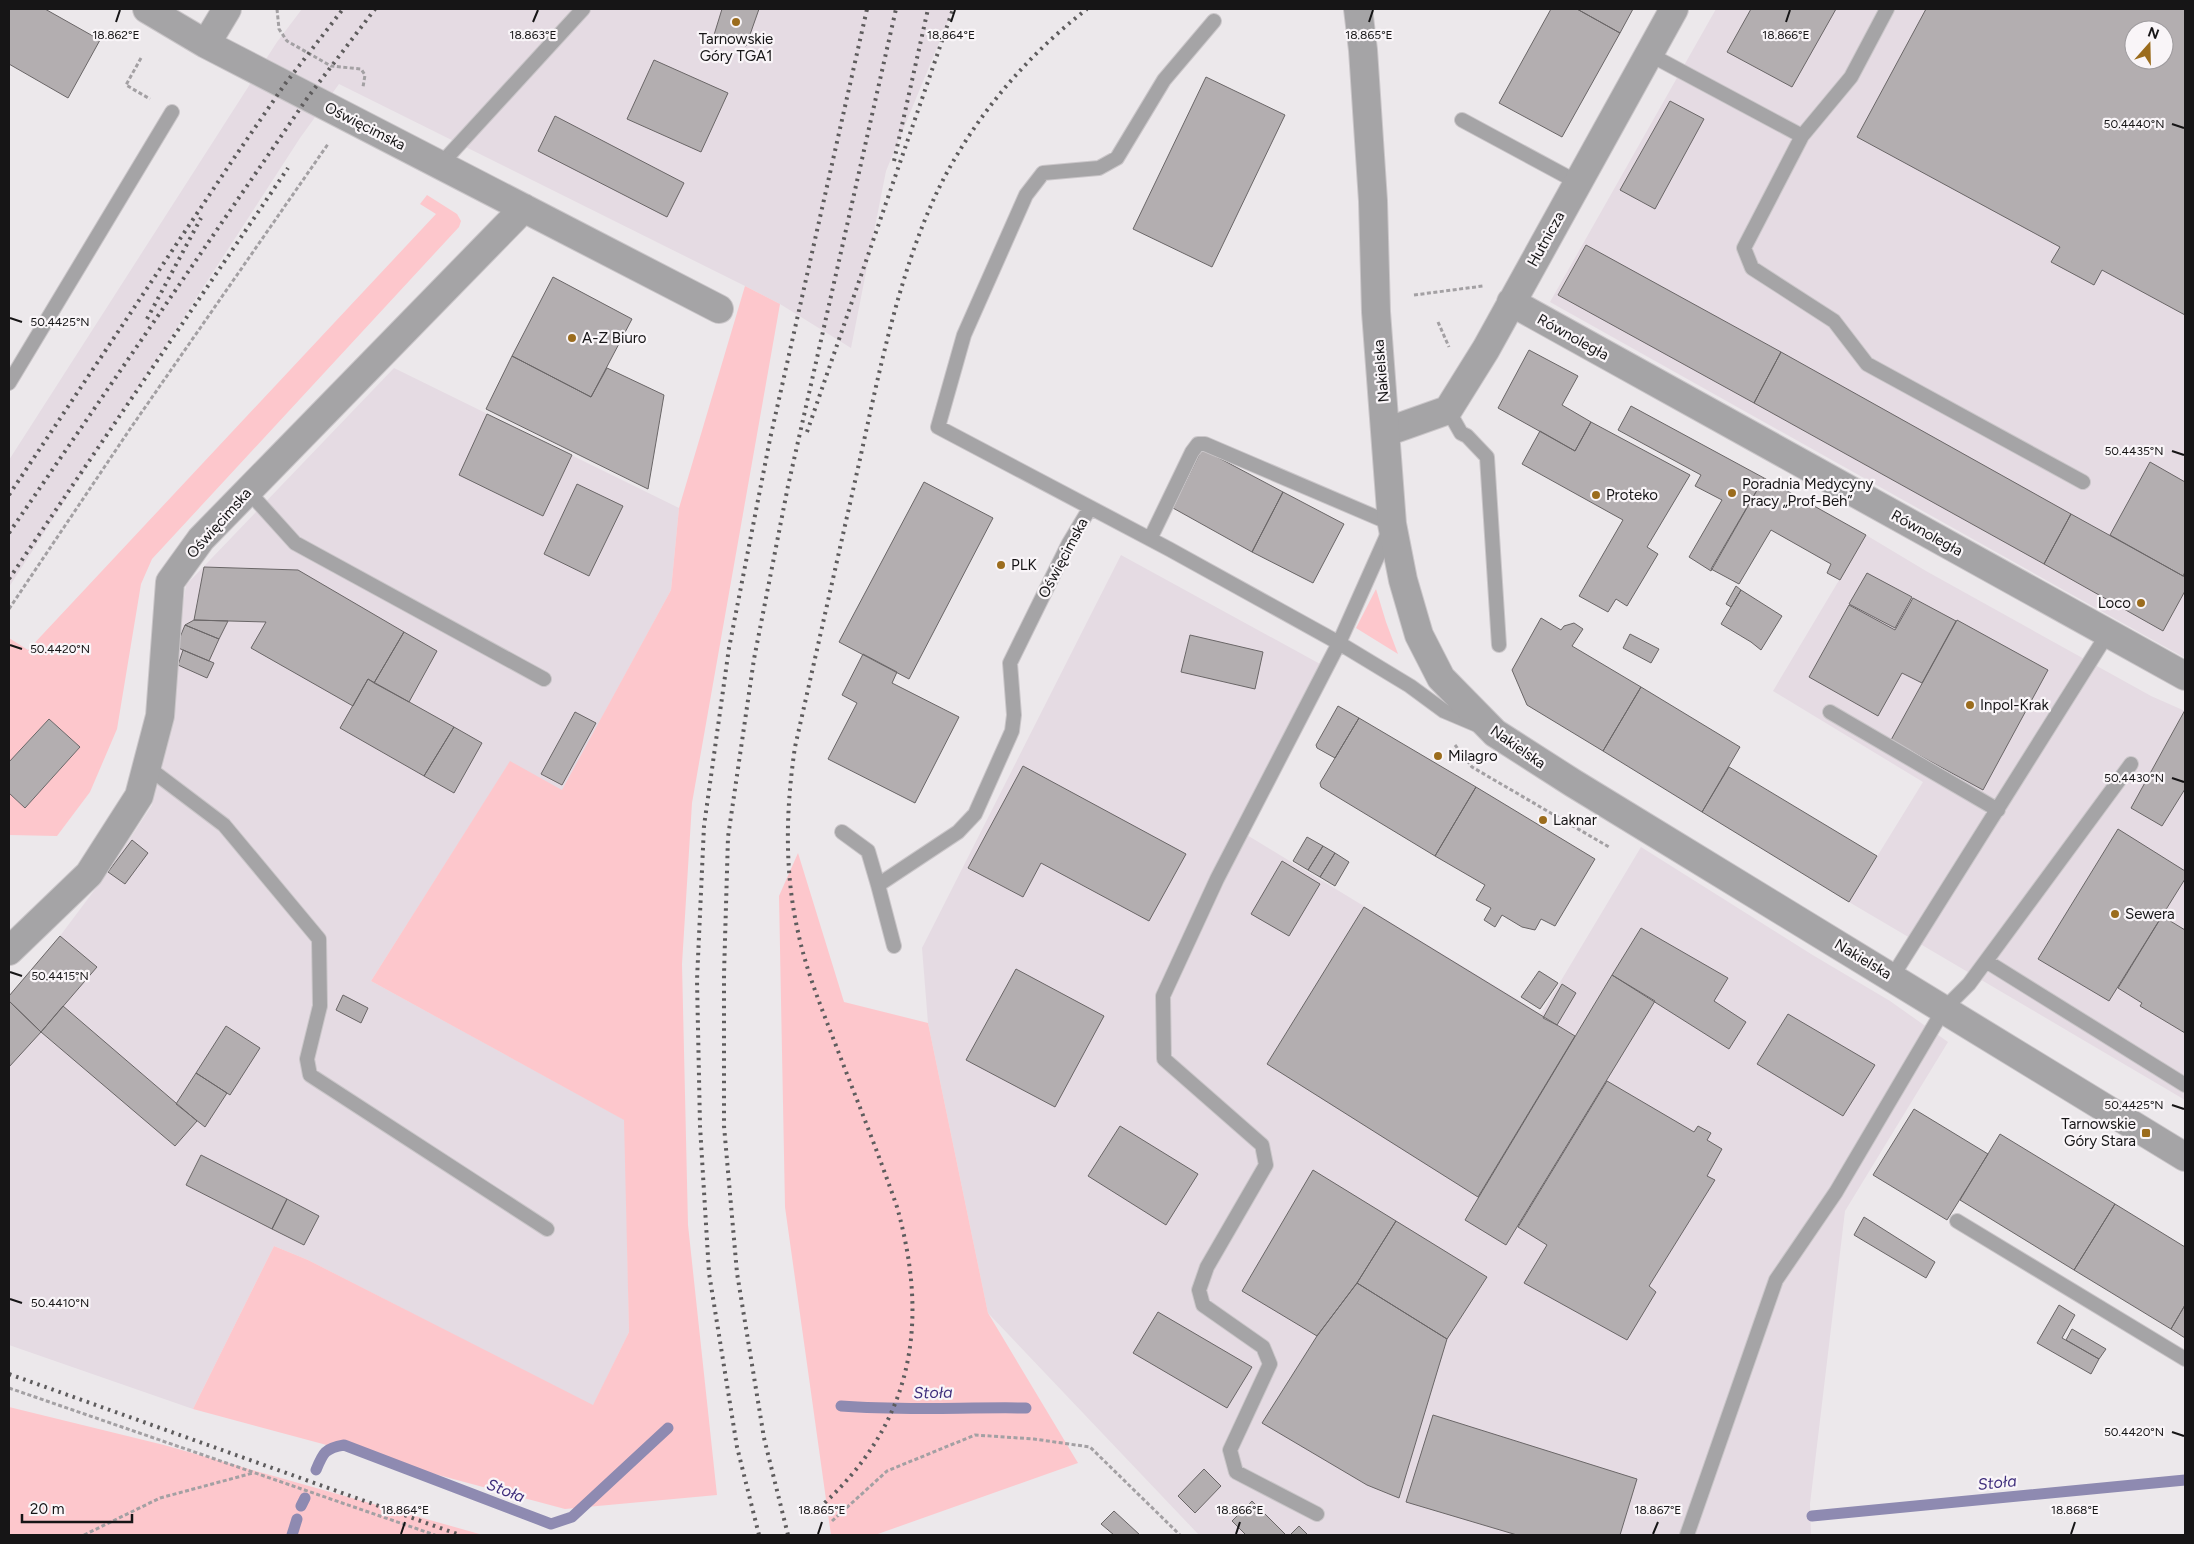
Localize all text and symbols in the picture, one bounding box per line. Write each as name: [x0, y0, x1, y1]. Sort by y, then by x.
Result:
marker: Tarnowskie Góry TGA1: [730, 16, 742, 28]
north arrow: [2124, 20, 2174, 70]
text: N: [2145, 23, 2161, 43]
text: 18.862°E: [92, 28, 140, 42]
text: 18.863°E: [509, 28, 557, 42]
text: 18.864°E: [927, 28, 975, 42]
text: 18.865°E: [1345, 28, 1393, 42]
text: 18.866°E: [1762, 28, 1810, 42]
place label: Tarnowskie Góry TGA1: [699, 30, 773, 65]
street label: Oświęcimska: [322, 98, 408, 154]
text: 50.4440°N: [2104, 117, 2164, 131]
street label: Hutnicza: [1524, 208, 1568, 270]
street label: Równoległa: [1534, 310, 1612, 364]
text: 50.4425°N: [30, 315, 90, 329]
place label: A-Z Biuro: [582, 329, 647, 347]
marker: A-Z Biuro: [566, 332, 578, 344]
street label: Nakielska: [1369, 339, 1393, 403]
text: 50.4435°N: [2104, 444, 2164, 458]
place label: Poradnia Medycyny Pracy „Prof-Beh”: [1742, 475, 1873, 510]
street label: Oświęcimska: [183, 484, 255, 562]
place label: Proteko: [1606, 486, 1658, 504]
marker: Poradnia Medycyny Pracy „Prof-Beh”: [1726, 487, 1738, 499]
marker: Proteko: [1590, 489, 1602, 501]
street label: Równoległa: [1888, 506, 1966, 560]
street label: Oświęcimska: [1034, 515, 1092, 601]
place label: PLK: [1011, 556, 1037, 574]
marker: PLK: [995, 559, 1007, 571]
place label: Loco: [2098, 594, 2131, 612]
marker: Loco: [2135, 597, 2147, 609]
text: 50.4420°N: [30, 642, 90, 656]
place label: Inpol-Krak: [1980, 696, 2049, 714]
marker: Inpol-Krak: [1964, 699, 1976, 711]
street label: Nakielska: [1487, 721, 1549, 773]
place label: Milagro: [1448, 747, 1498, 765]
marker: Milagro: [1432, 750, 1444, 762]
text: 50.4430°N: [2104, 771, 2164, 785]
place label: Laknar: [1553, 811, 1597, 829]
marker: Laknar: [1537, 814, 1549, 826]
place label: Sewera: [2125, 905, 2175, 923]
marker: Sewera: [2109, 908, 2121, 920]
street label: Nakielska: [1831, 935, 1895, 983]
text: 50.4415°N: [31, 969, 89, 983]
text: 50.4425°N: [2104, 1098, 2164, 1112]
place label: Tarnowskie Góry Stara: [2061, 1115, 2136, 1150]
marker: Tarnowskie Góry Stara: [2140, 1127, 2152, 1139]
text: 50.4410°N: [31, 1296, 89, 1310]
water label: Stoła: [913, 1383, 953, 1402]
text: 50.4420°N: [2104, 1425, 2164, 1439]
water label: Stoła: [1977, 1471, 2018, 1494]
water label: Stoła: [484, 1475, 528, 1506]
scale bar: [22, 1492, 132, 1524]
text: 20 m: [30, 1500, 64, 1518]
text: 18.864°E: [381, 1503, 429, 1517]
text: 18.865°E: [798, 1503, 846, 1517]
text: 18.866°E: [1216, 1503, 1264, 1517]
text: 18.867°E: [1635, 1503, 1681, 1517]
text: 18.868°E: [2051, 1503, 2099, 1517]

